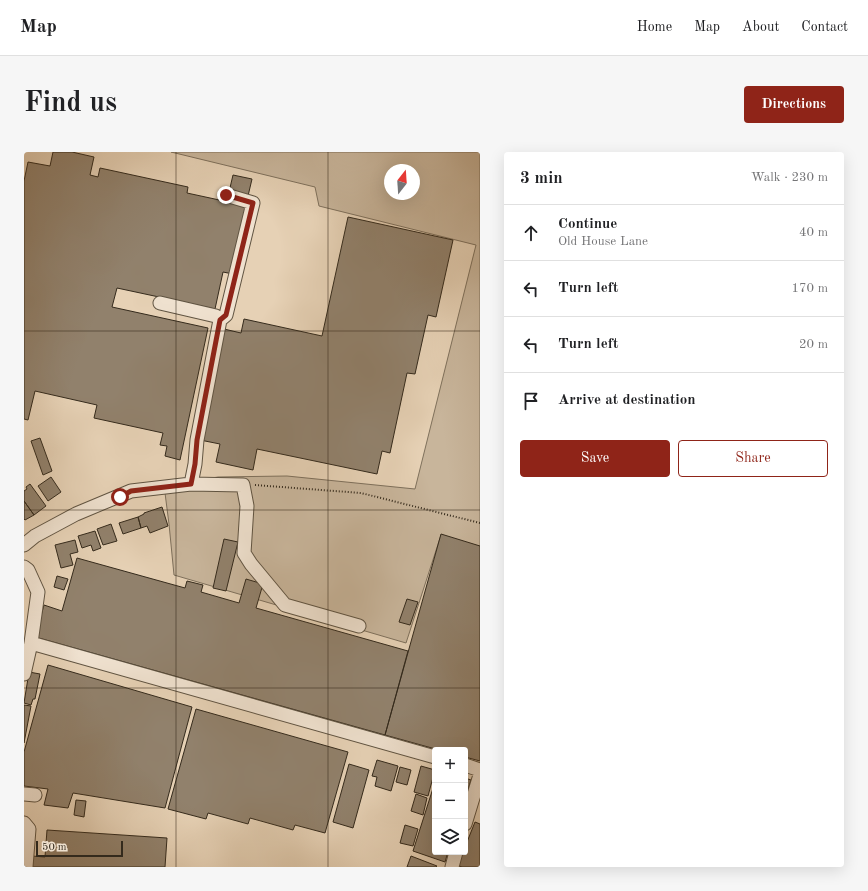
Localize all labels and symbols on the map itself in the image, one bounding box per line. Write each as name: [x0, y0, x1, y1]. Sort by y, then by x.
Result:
north arrow: [384, 164, 420, 200]
route end: [217, 186, 235, 204]
route start: [111, 488, 129, 506]
scale bar: [36, 839, 123, 858]

